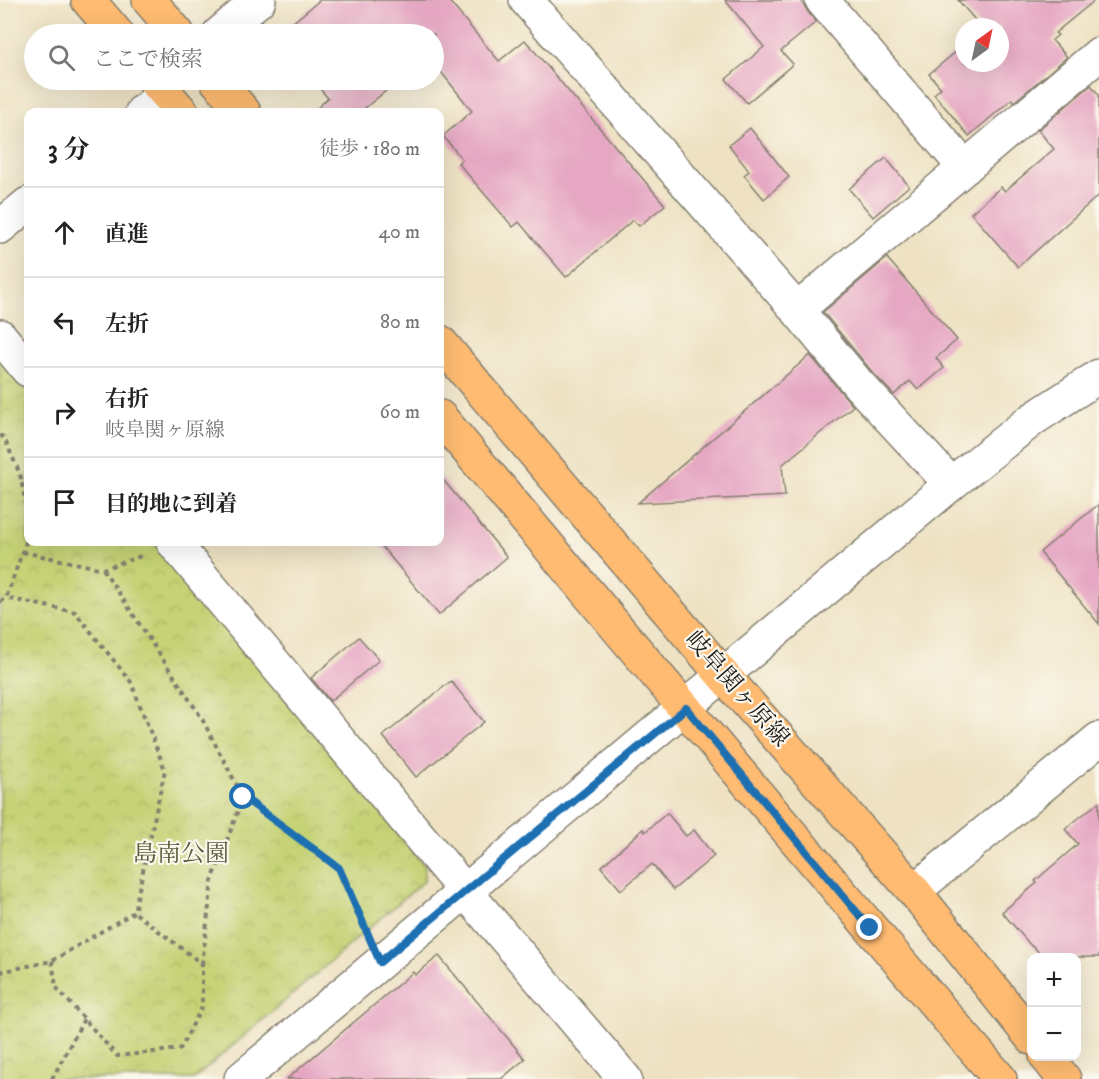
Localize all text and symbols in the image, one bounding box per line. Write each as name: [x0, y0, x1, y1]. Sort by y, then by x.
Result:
north arrow: [955, 18, 1009, 72]
search box: [24, 24, 444, 90]
icon: search: [45, 41, 78, 74]
text: ここで検索: [93, 46, 203, 73]
text: 3 分: [48, 134, 89, 167]
text: 徒歩 · 180 m: [319, 137, 420, 162]
icon: ahead: [48, 216, 81, 249]
text: 40 m: [378, 220, 420, 245]
text: 直進: [105, 221, 149, 248]
icon: left: [48, 306, 81, 339]
text: 80 m: [380, 310, 420, 335]
text: 左折: [105, 311, 149, 338]
text: 右折: [105, 386, 149, 413]
icon: right: [48, 396, 81, 429]
text: 60 m: [380, 400, 420, 425]
text: 岐阜関ヶ原線: [105, 418, 225, 443]
icon: arrive: [48, 486, 81, 519]
text: 目的地に到着: [105, 491, 237, 518]
street label: 岐阜関ヶ原線: [678, 625, 796, 753]
route start: [229, 783, 255, 809]
park label: 島南公園: [133, 839, 229, 869]
route end: [856, 914, 882, 940]
map controls: [1027, 953, 1081, 1061]
button: +: [1027, 953, 1081, 1007]
button: −: [1027, 1007, 1081, 1061]

